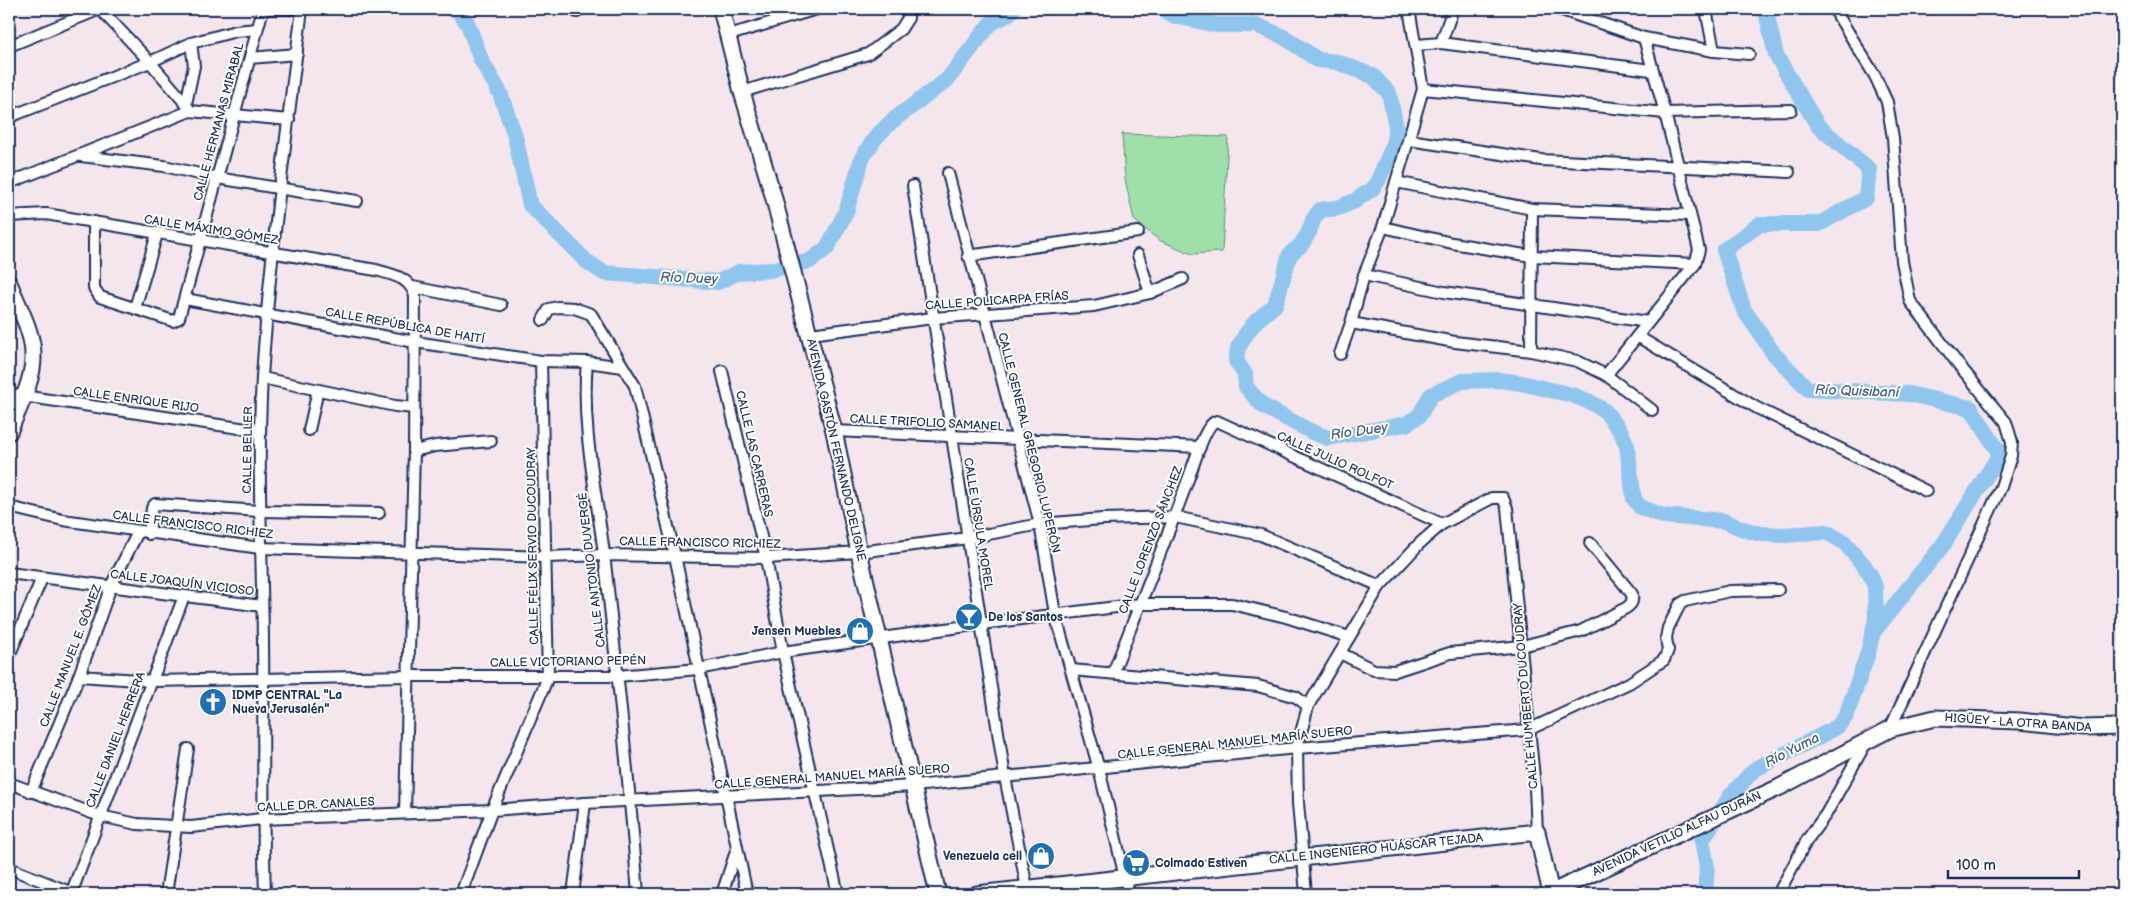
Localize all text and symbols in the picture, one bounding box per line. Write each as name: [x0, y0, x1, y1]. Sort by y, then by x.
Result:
street label: CALLE HERMANAS MIRABAL: [191, 41, 247, 203]
street label: CALLE MÁXIMO GÓMEZ: [143, 210, 280, 248]
water label: Río Duey: [660, 269, 719, 288]
street label: CALLE POLICARPA FRÍAS: [925, 287, 1069, 313]
street label: CALLE REPÚBLICA DE HAITÍ: [324, 303, 487, 347]
street label: CALLE GENERAL GREGORIO LUPERÓN: [994, 331, 1066, 555]
street label: AVENIDA GASTÓN FERNANDO DELIGNE: [803, 337, 871, 563]
water label: Río Quisibaní: [1815, 381, 1901, 401]
street label: CALLE ENRIQUE RIJO: [72, 384, 200, 416]
street label: CALLE LAS CARRERAS: [732, 389, 776, 519]
street label: CALLE BELLER: [240, 406, 256, 494]
street label: CALLE TRIFOLIO SAMANEL: [849, 411, 1005, 435]
water label: Río Duey: [1329, 418, 1389, 443]
street label: CALLE JULIO ROLFOT: [1274, 429, 1396, 494]
street label: CALLE FÉLIX SERVIO DUCOUDRAY: [523, 446, 542, 645]
street label: CALLE ÚRSULA MOREL: [960, 456, 998, 591]
street label: CALLE LORENZO SÁNCHEZ: [1114, 463, 1186, 616]
street label: CALLE ANTONIO DUVERGÉ: [574, 491, 609, 648]
street label: CALLE FRANCISCO RICHIEZ: [112, 508, 275, 542]
street label: CALLE FRANCISCO RICHIEZ: [619, 534, 782, 552]
street label: CALLE JOAQUÍN VICIOSO: [109, 565, 255, 599]
street label: CALLE MANUEL E. GÓMEZ: [35, 581, 105, 730]
street label: CALLE HUMBERTO DUCOUDRAY: [1510, 601, 1542, 790]
bar icon: De los Santos: [954, 602, 984, 632]
place label: De los Santos: [988, 610, 1063, 625]
shop icon: Jensen Muebles: [845, 616, 875, 646]
place label: Jensen Muebles: [752, 624, 841, 639]
street label: CALLE VICTORIANO PEPÉN: [490, 652, 646, 671]
street label: CALLE DANIEL HERRERA: [83, 669, 149, 810]
church icon: IDMP CENTRAL "La Nueva Jerusalén": [198, 687, 228, 717]
place label: IDMP CENTRAL "La Nueva Jerusalén": [232, 688, 342, 717]
street label: HIGÜEY - LA OTRA BANDA: [1944, 709, 2093, 736]
street label: CALLE GENERAL MANUEL MARÍA SUERO: [1117, 721, 1353, 763]
water label: Río Yuma: [1762, 729, 1822, 771]
street label: CALLE GENERAL MANUEL MARÍA SUERO: [714, 759, 950, 793]
street label: AVENIDA VETILIO ALFAU DURÁN: [1589, 786, 1764, 880]
street label: CALLE DR. CANALES: [257, 794, 375, 816]
street label: CALLE INGENIERO HUÁSCAR TEJADA: [1268, 828, 1484, 868]
shop icon: Venezuela cell: [1026, 841, 1056, 871]
supermarket icon: Colmado Estiven: [1121, 848, 1151, 878]
scale bar: [1948, 848, 2080, 880]
place label: Venezuela cell: [943, 849, 1022, 864]
place label: Colmado Estiven: [1155, 856, 1248, 871]
text: 100 m: [1956, 856, 1996, 875]

